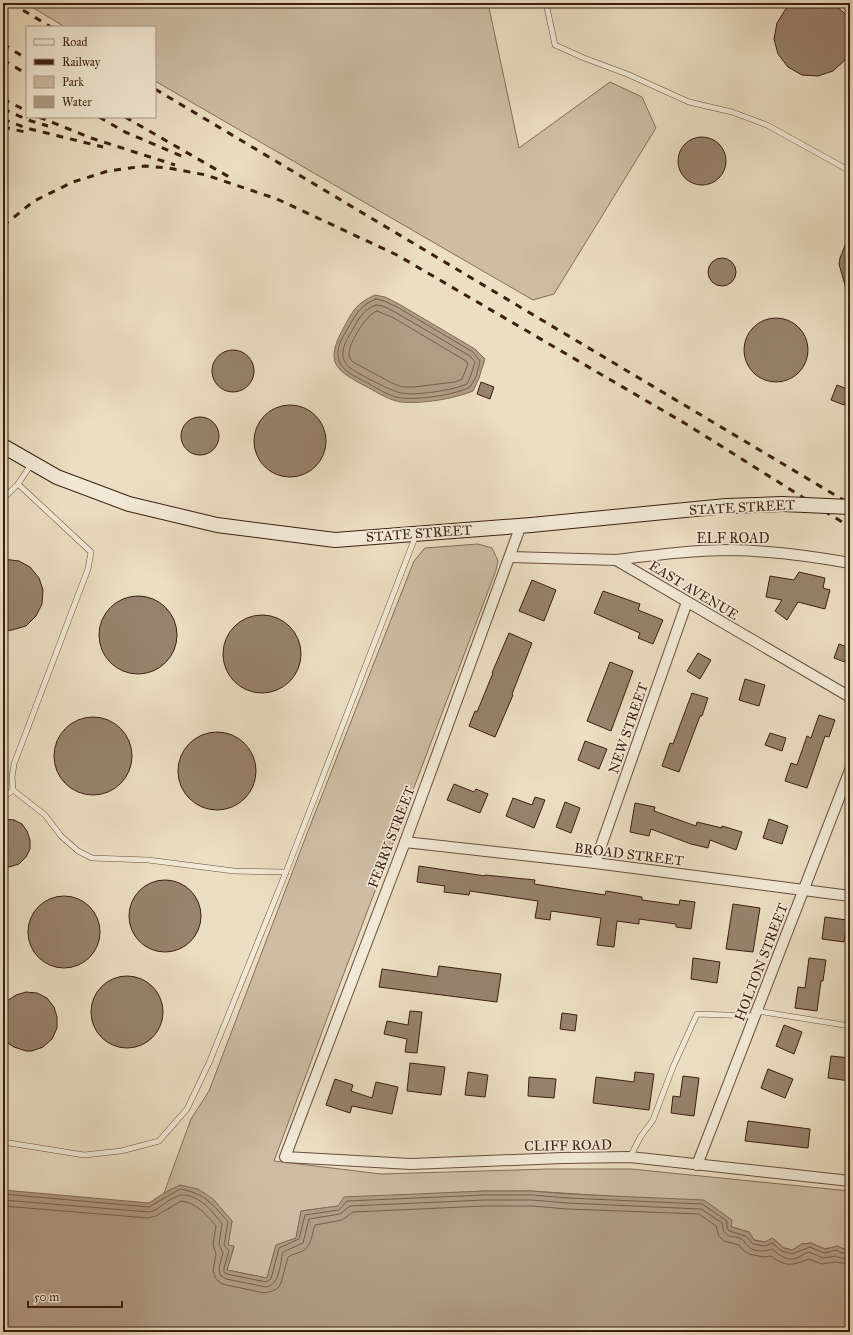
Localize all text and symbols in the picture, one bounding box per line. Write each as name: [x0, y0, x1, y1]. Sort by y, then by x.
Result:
legend: [26, 26, 156, 118]
text: Road: [62, 35, 88, 49]
text: Railway: [62, 55, 101, 69]
text: Park: [62, 75, 84, 89]
text: Water: [62, 95, 92, 109]
street label: STATE STREET: [689, 496, 796, 519]
street label: STATE STREET: [365, 521, 473, 546]
street label: ELF ROAD: [696, 530, 770, 547]
street label: EAST AVENUE: [646, 557, 742, 624]
street label: NEW STREET: [605, 680, 652, 776]
street label: FERRY STREET: [364, 784, 419, 890]
street label: BROAD STREET: [573, 839, 685, 870]
street label: HOLTON STREET: [731, 901, 792, 1023]
street label: CLIFF ROAD: [524, 1136, 612, 1155]
scale bar: [28, 1283, 122, 1309]
text: 50 m: [34, 1290, 59, 1304]

